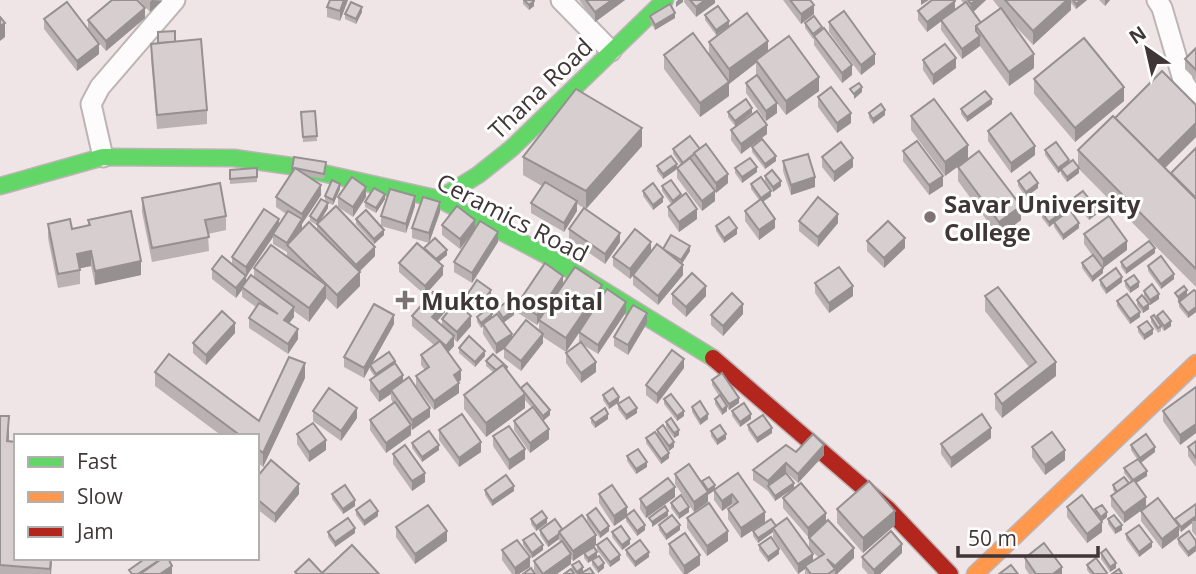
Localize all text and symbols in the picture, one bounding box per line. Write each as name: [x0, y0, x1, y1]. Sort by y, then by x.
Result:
north arrow: [1112, 14, 1182, 84]
text: N: [1124, 20, 1151, 50]
street label: Thana Road: [481, 30, 599, 146]
street label: Ceramics Road: [431, 165, 595, 269]
place label: Savar University College: [944, 187, 1141, 248]
marker: Savar University College: [922, 209, 938, 225]
place label: Mukto hospital: [421, 284, 603, 317]
marker: Mukto hospital: [395, 290, 415, 310]
legend: [14, 434, 259, 560]
text: Fast: [77, 447, 117, 475]
text: Slow: [77, 482, 123, 510]
scale bar: [958, 514, 1098, 558]
text: Jam: [75, 517, 114, 545]
text: 50 m: [968, 524, 1017, 552]

